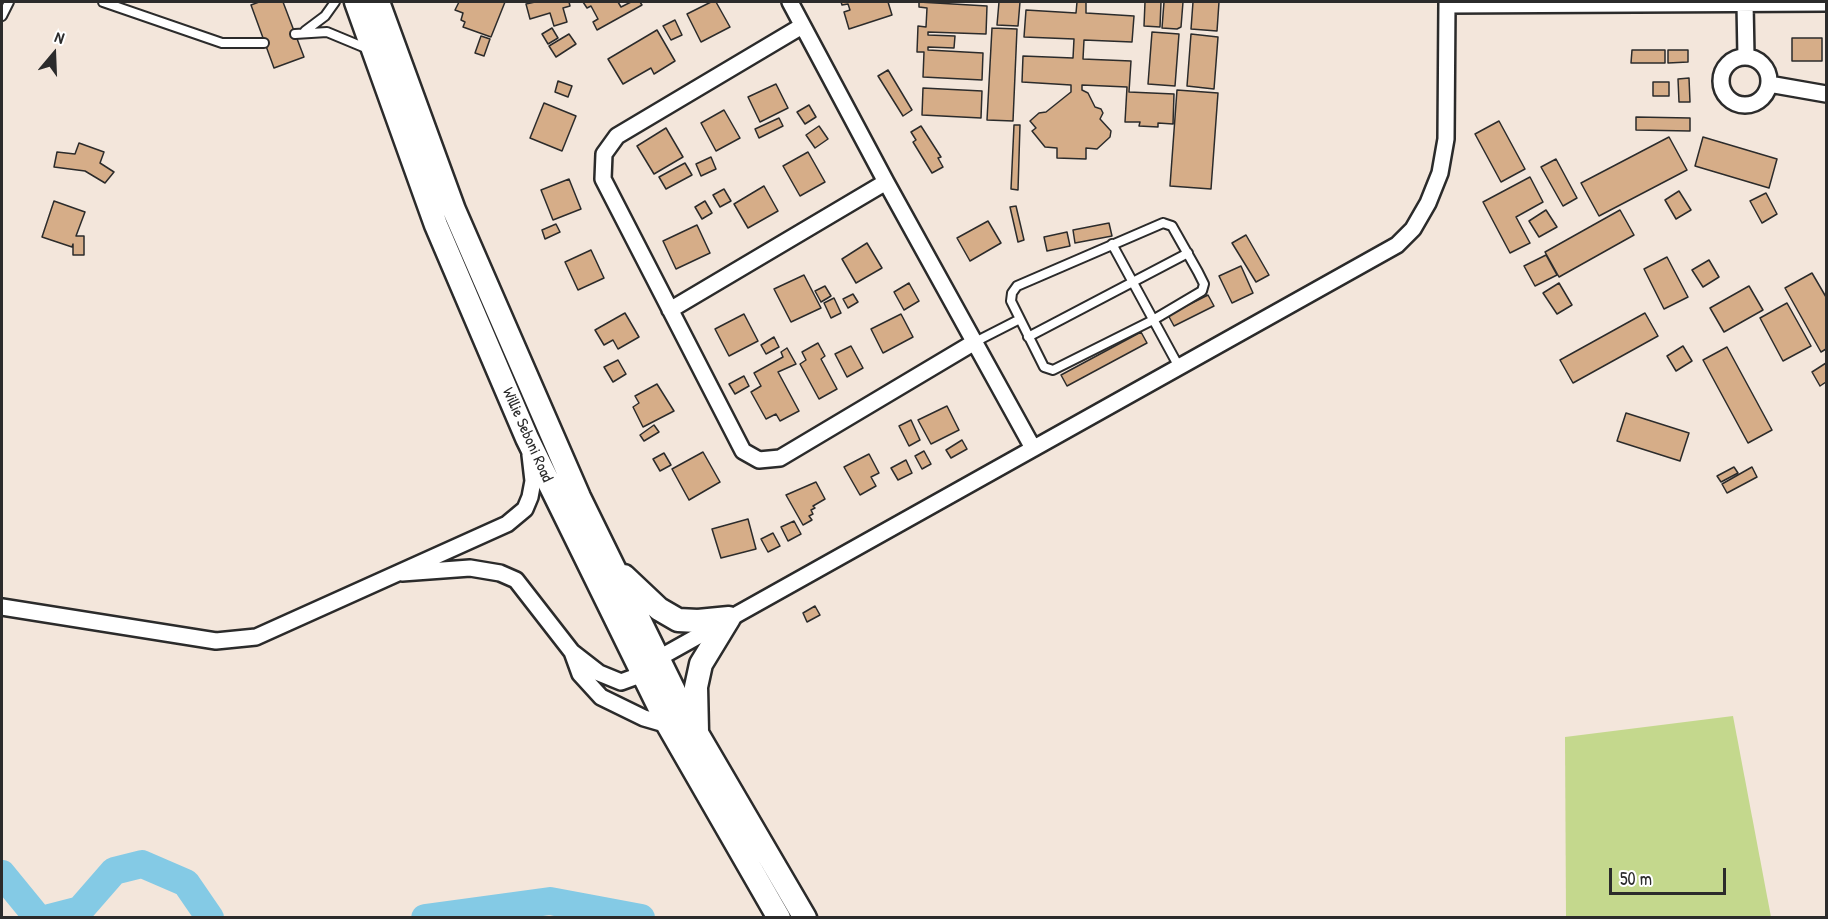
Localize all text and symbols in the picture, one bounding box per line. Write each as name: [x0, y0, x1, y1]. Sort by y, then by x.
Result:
north arrow: [24, 24, 84, 84]
text: N: [52, 25, 67, 49]
street label: Willie Seboni Road: [498, 385, 556, 485]
scale bar: [1612, 856, 1729, 894]
text: 50 m: [1620, 866, 1652, 891]

